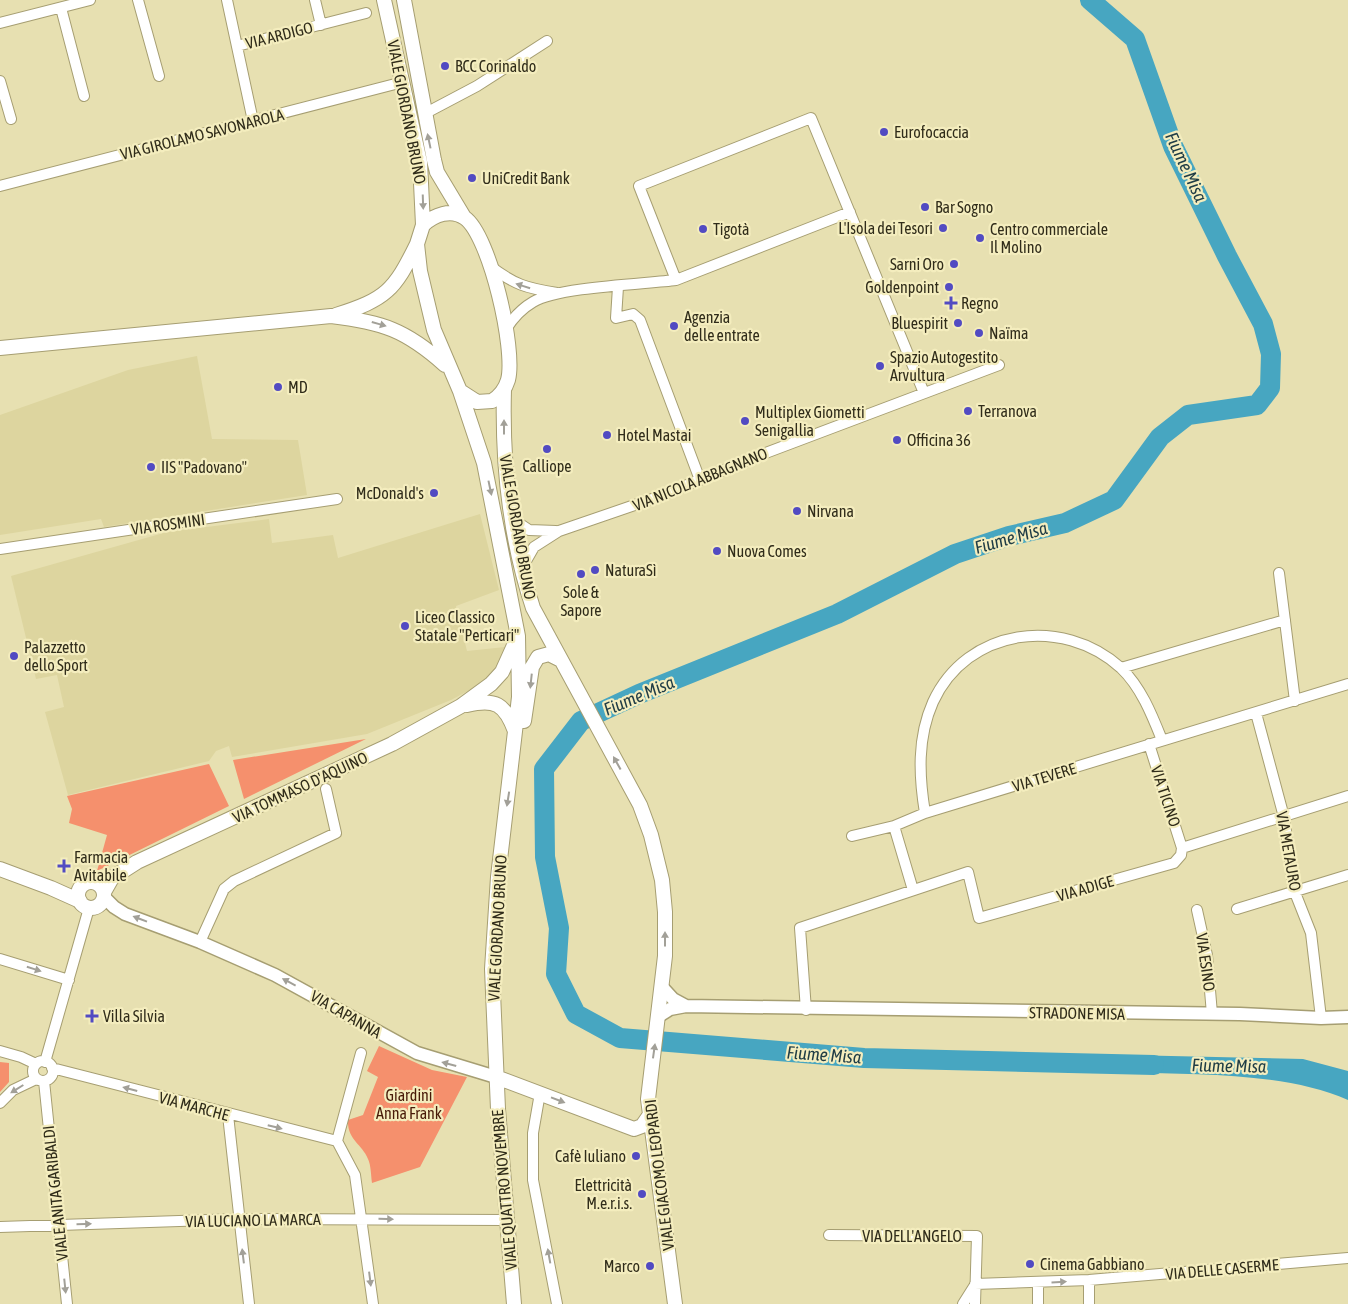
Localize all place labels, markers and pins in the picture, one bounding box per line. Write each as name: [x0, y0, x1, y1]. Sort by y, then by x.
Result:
place label: BCC Corinaldo: [455, 57, 536, 75]
marker: BCC Corinaldo: [439, 60, 451, 72]
place label: Eurofocaccia: [894, 123, 969, 141]
marker: Eurofocaccia: [878, 126, 890, 138]
place label: UniCredit Bank: [482, 169, 570, 187]
marker: UniCredit Bank: [466, 172, 478, 184]
place label: Bar Sogno: [935, 198, 993, 217]
marker: Bar Sogno: [919, 201, 931, 213]
place label: L'Isola dei Tesori: [838, 219, 933, 237]
place label: Tigotà: [713, 220, 750, 239]
place label: Centro commerciale Il Molino: [990, 220, 1108, 256]
marker: L'Isola dei Tesori: [937, 222, 949, 234]
marker: Tigotà: [697, 223, 709, 235]
marker: Centro commerciale Il Molino: [974, 232, 986, 244]
place label: Sarni Oro: [890, 255, 944, 273]
marker: Sarni Oro: [948, 258, 960, 270]
place label: Goldenpoint: [865, 278, 939, 297]
marker: Goldenpoint: [943, 281, 955, 293]
place label: Regno: [961, 294, 998, 313]
marker: Regno: [945, 297, 957, 309]
place label: Agenzia delle entrate: [684, 308, 760, 344]
place label: Bluespirit: [891, 314, 948, 333]
marker: Bluespirit: [952, 317, 964, 329]
marker: Agenzia delle entrate: [668, 320, 680, 332]
place label: Naïma: [989, 324, 1029, 342]
marker: Naïma: [973, 327, 985, 339]
place label: Spazio Autogestito Arvultura: [890, 348, 998, 384]
marker: Spazio Autogestito Arvultura: [874, 360, 886, 372]
place label: MD: [288, 378, 308, 396]
marker: MD: [272, 381, 284, 393]
place label: Terranova: [978, 402, 1037, 420]
place label: Multiplex Giometti Senigallia: [755, 403, 865, 440]
marker: Terranova: [962, 405, 974, 417]
marker: Multiplex Giometti Senigallia: [739, 415, 751, 427]
place label: Hotel Mastai: [617, 426, 692, 444]
marker: Hotel Mastai: [601, 429, 613, 441]
place label: Officina 36: [907, 431, 971, 449]
marker: Officina 36: [891, 434, 903, 446]
marker: Calliope: [541, 443, 553, 455]
place label: Calliope: [522, 457, 572, 476]
place label: IIS "Padovano": [161, 458, 247, 476]
marker: IIS "Padovano": [145, 461, 157, 473]
place label: McDonald's: [356, 484, 424, 502]
marker: McDonald's: [428, 487, 440, 499]
place label: Nirvana: [807, 502, 854, 520]
marker: Nirvana: [791, 505, 803, 517]
place label: Nuova Comes: [727, 542, 807, 560]
marker: Nuova Comes: [711, 545, 723, 557]
place label: NaturaSì: [605, 561, 656, 579]
marker: NaturaSì: [589, 564, 601, 576]
marker: Sole & Sapore: [575, 568, 587, 580]
place label: Sole & Sapore: [560, 583, 602, 620]
place label: Liceo Classico Statale "Perticari": [415, 608, 519, 644]
marker: Liceo Classico Statale "Perticari": [399, 620, 411, 632]
place label: Palazzetto dello Sport: [24, 638, 88, 675]
marker: Palazzetto dello Sport: [8, 650, 20, 662]
place label: Farmacia Avitabile: [74, 848, 128, 884]
marker: Farmacia Avitabile: [58, 860, 70, 872]
place label: Villa Silvia: [103, 1007, 165, 1025]
marker: Villa Silvia: [85, 1009, 99, 1023]
place label: Cafè Iuliano: [555, 1147, 626, 1165]
marker: Cafè Iuliano: [630, 1150, 642, 1162]
place label: Elettricità M.e.r.i.s.: [575, 1176, 632, 1212]
marker: Elettricità M.e.r.i.s.: [636, 1188, 648, 1200]
place label: Cinema Gabbiano: [1040, 1255, 1145, 1273]
place label: Marco: [604, 1257, 640, 1275]
marker: Cinema Gabbiano: [1024, 1258, 1036, 1270]
marker: Marco: [644, 1260, 656, 1272]

